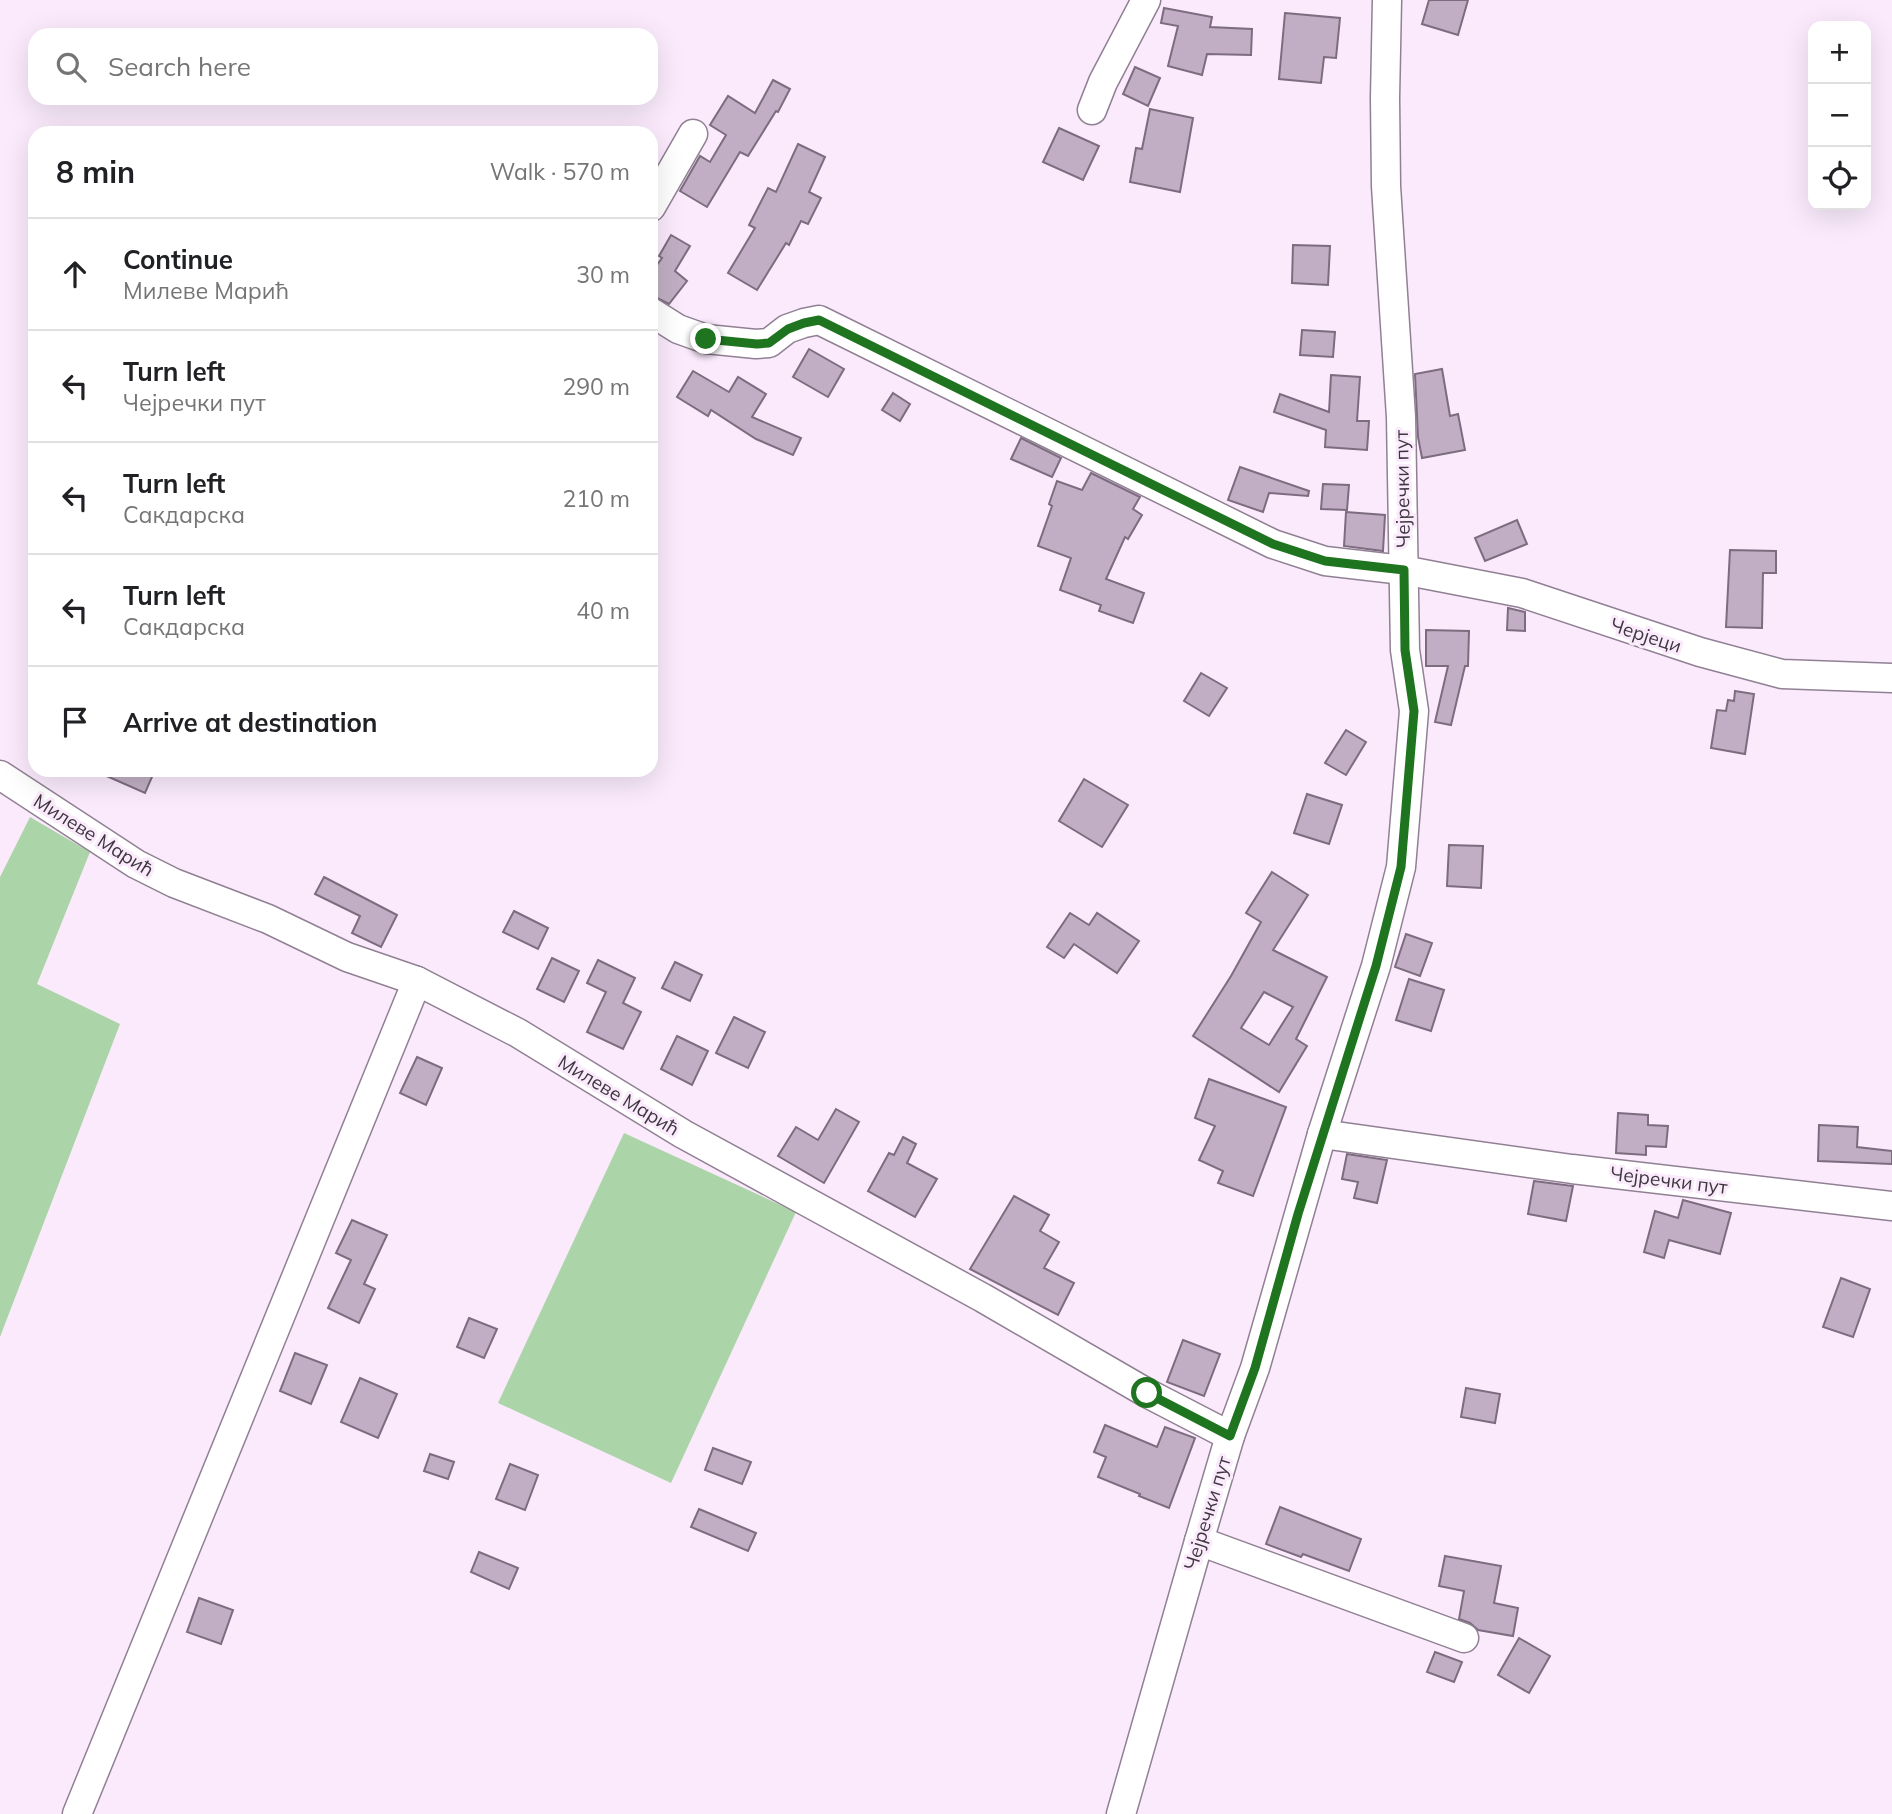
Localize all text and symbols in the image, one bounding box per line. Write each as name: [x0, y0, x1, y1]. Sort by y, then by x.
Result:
map controls: [1808, 21, 1871, 210]
button: +: [1808, 21, 1871, 84]
search box: [28, 28, 658, 105]
icon: search: [52, 48, 90, 86]
text: Search here: [108, 50, 251, 83]
button: −: [1808, 84, 1871, 147]
button: locate: [1808, 147, 1871, 210]
text: 8 min: [56, 153, 135, 191]
text: Walk · 570 m: [490, 157, 630, 186]
text: Continue: [123, 243, 233, 276]
icon: ahead: [56, 255, 94, 293]
text: 30 m: [576, 260, 630, 289]
text: Милеве Мaрић: [123, 276, 289, 305]
route end: [690, 323, 721, 354]
text: Turn left: [123, 355, 225, 388]
icon: left: [56, 367, 94, 405]
text: 290 m: [562, 372, 630, 401]
text: Чејречки пут: [123, 388, 266, 417]
street label: Чејречки пут: [1389, 429, 1415, 548]
text: Turn left: [123, 467, 225, 500]
icon: left: [56, 479, 94, 517]
text: 210 m: [562, 484, 630, 513]
text: Сакдарска: [123, 500, 245, 529]
text: Turn left: [123, 579, 225, 612]
icon: left: [56, 591, 94, 629]
text: 40 m: [576, 596, 630, 625]
text: Сакдарска: [123, 612, 245, 641]
street label: Черјеци: [1607, 612, 1685, 658]
icon: arrive: [56, 703, 94, 741]
text: Arrive at destination: [123, 706, 378, 739]
street label: Милеве Мaрић: [29, 788, 159, 882]
street label: Милеве Мaрић: [554, 1049, 684, 1141]
street label: Чејречки пут: [1609, 1161, 1729, 1199]
route start: [1131, 1377, 1162, 1408]
street label: Чејречки пут: [1178, 1453, 1236, 1573]

